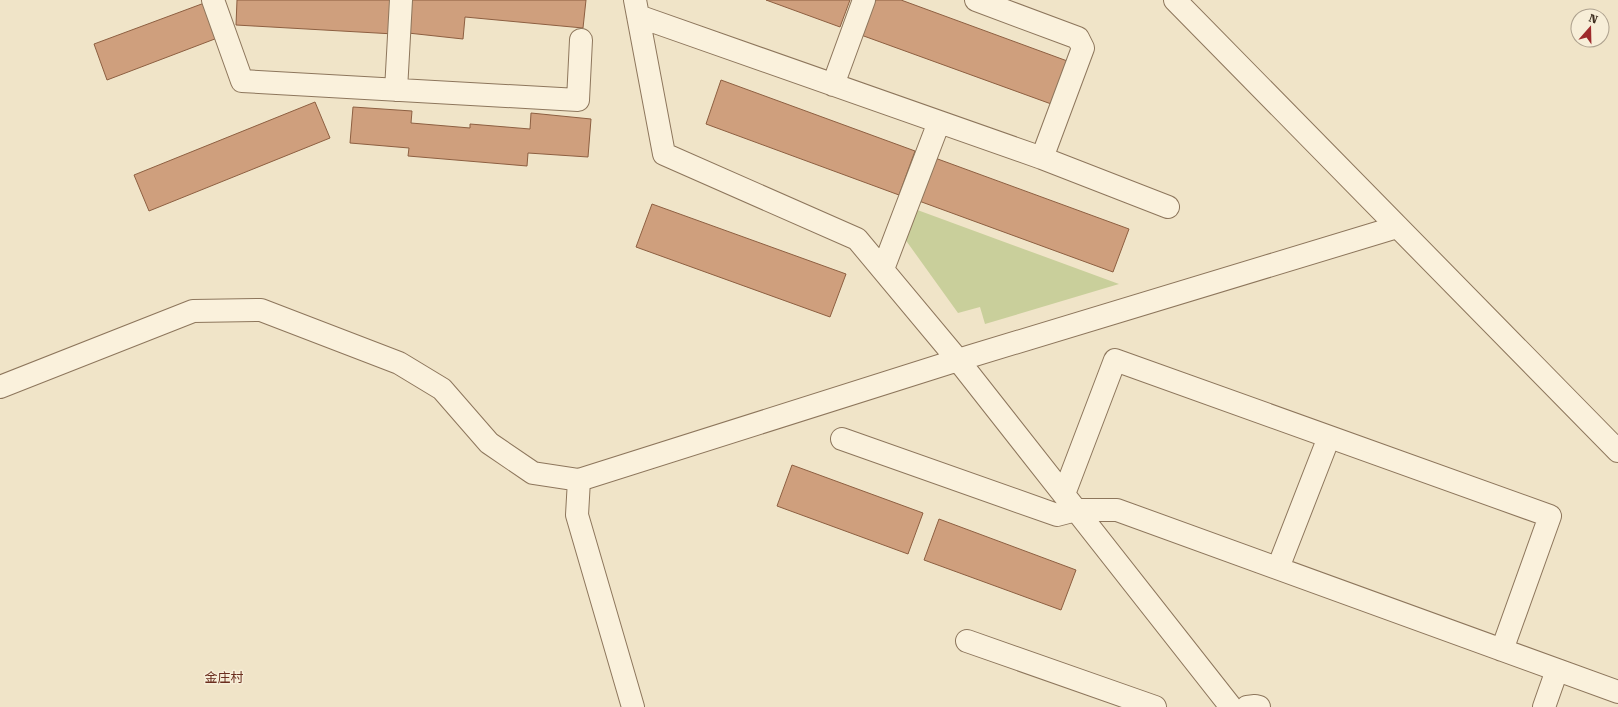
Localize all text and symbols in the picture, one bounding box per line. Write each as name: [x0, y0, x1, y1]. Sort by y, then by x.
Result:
north arrow: [1570, 8, 1610, 48]
text: N: [1587, 12, 1600, 27]
district label: 金庄村: [204, 670, 244, 685]

